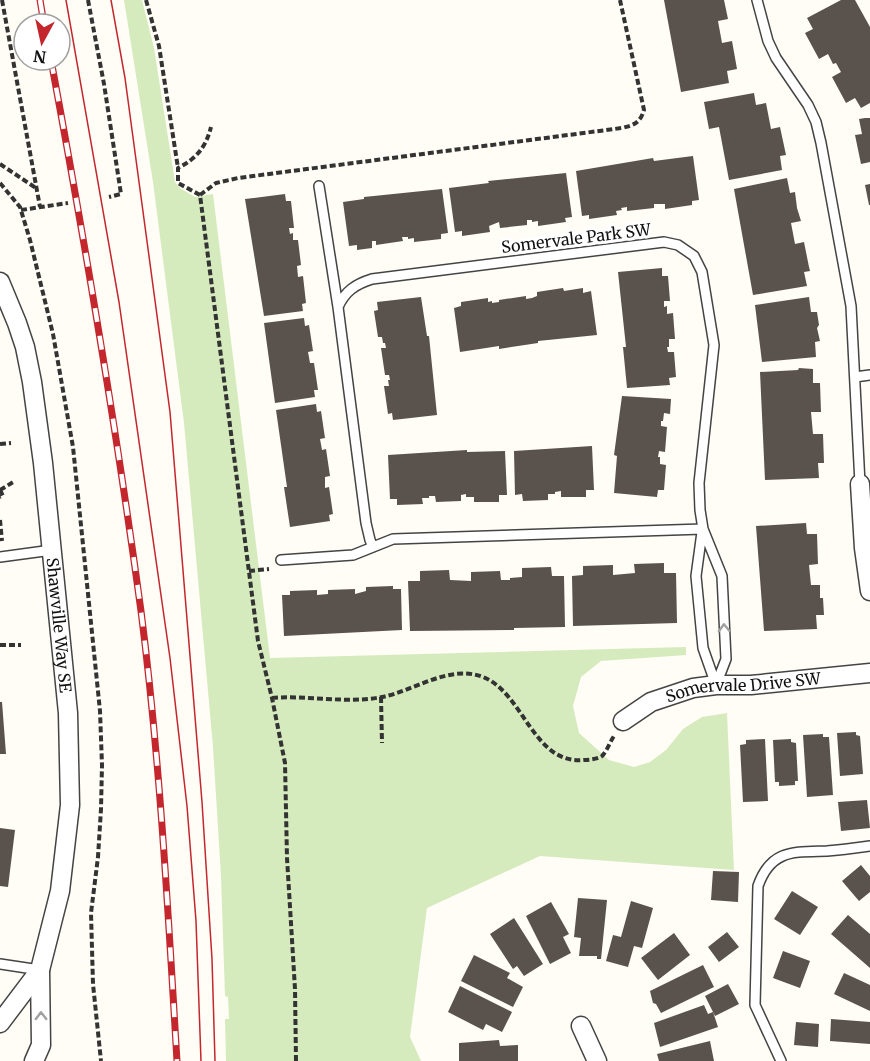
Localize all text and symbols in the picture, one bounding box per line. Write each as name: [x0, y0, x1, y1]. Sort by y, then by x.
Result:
north arrow: [12, 12, 72, 72]
text: N: [32, 46, 48, 68]
street label: Somervale Park SW: [500, 219, 653, 257]
street label: Shawville Way SE: [43, 557, 76, 694]
one-way arrow: [718, 623, 731, 632]
street label: Somervale Drive SW: [663, 668, 823, 706]
one-way arrow: [35, 1012, 47, 1021]

